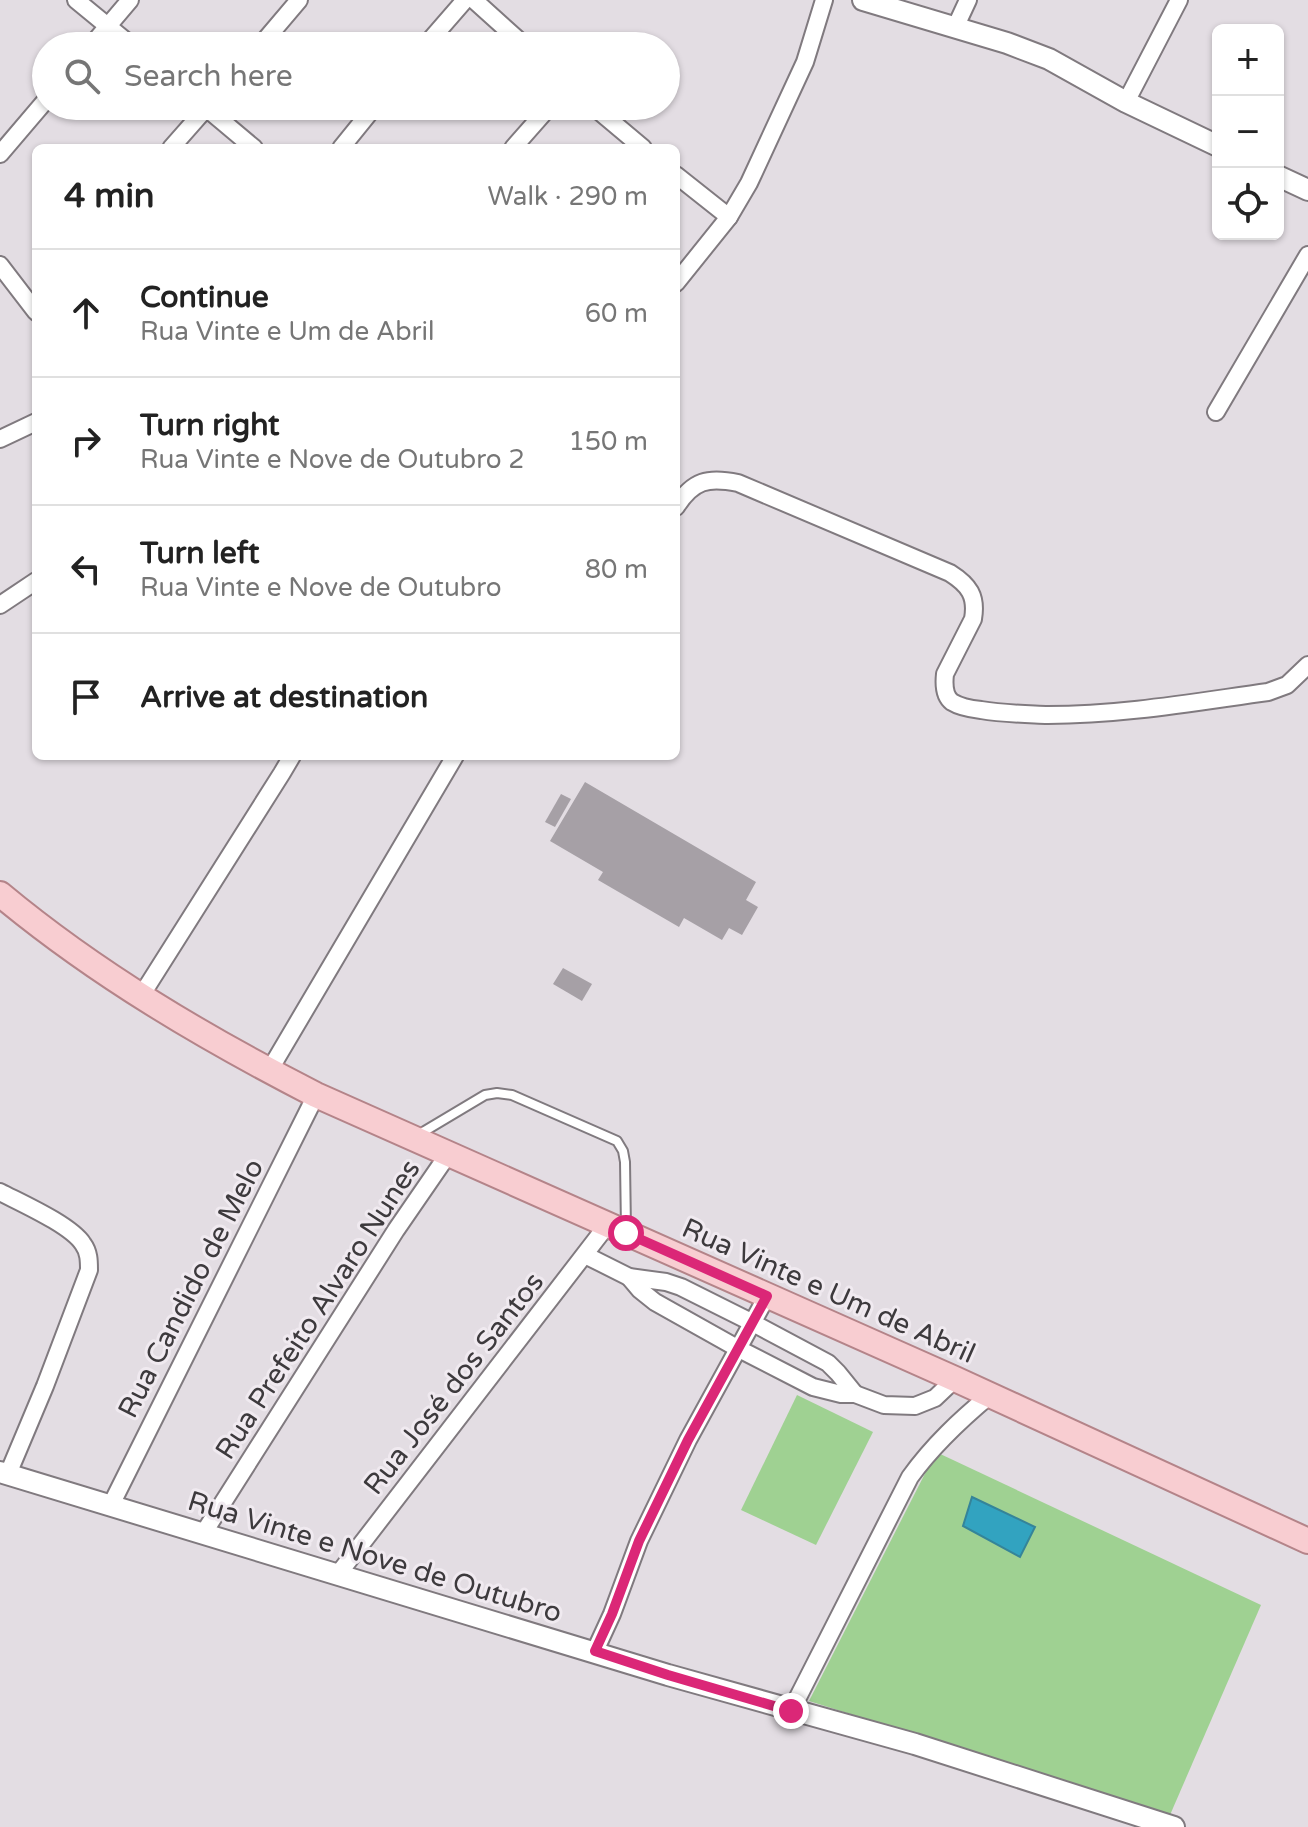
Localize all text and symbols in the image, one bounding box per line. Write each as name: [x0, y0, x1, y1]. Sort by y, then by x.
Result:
map controls: [1212, 24, 1284, 240]
button: +: [1212, 24, 1284, 96]
search box: [32, 32, 680, 120]
icon: search: [60, 54, 104, 98]
text: Search here: [124, 58, 293, 95]
button: −: [1212, 96, 1284, 168]
button: locate: [1212, 168, 1284, 240]
text: 4 min: [64, 176, 155, 217]
text: Walk · 290 m: [488, 181, 648, 212]
text: Continue: [140, 279, 269, 316]
icon: ahead: [64, 291, 108, 335]
text: 60 m: [585, 298, 648, 329]
text: Rua Vinte e Um de Abril: [140, 316, 435, 347]
text: Turn right: [140, 407, 280, 444]
icon: right: [64, 419, 108, 463]
text: 150 m: [568, 426, 648, 457]
text: Rua Vinte e Nove de Outubro 2: [140, 444, 525, 475]
text: Turn left: [140, 535, 259, 572]
icon: left: [64, 547, 108, 591]
text: 80 m: [585, 554, 648, 585]
text: Rua Vinte e Nove de Outubro: [140, 572, 502, 603]
icon: arrive: [64, 675, 108, 719]
text: Arrive at destination: [140, 679, 428, 716]
street label: Rua Candido de Melo: [111, 1153, 271, 1424]
street label: Rua Prefeito Alvaro Nunes: [208, 1153, 428, 1466]
street label: Rua Vinte e Um de Abril: [677, 1211, 980, 1371]
route start: [608, 1215, 644, 1251]
street label: Rua José dos Santos: [356, 1266, 551, 1502]
street label: Rua Vinte e Nove de Outubro: [184, 1484, 566, 1630]
route end: [773, 1693, 809, 1729]

